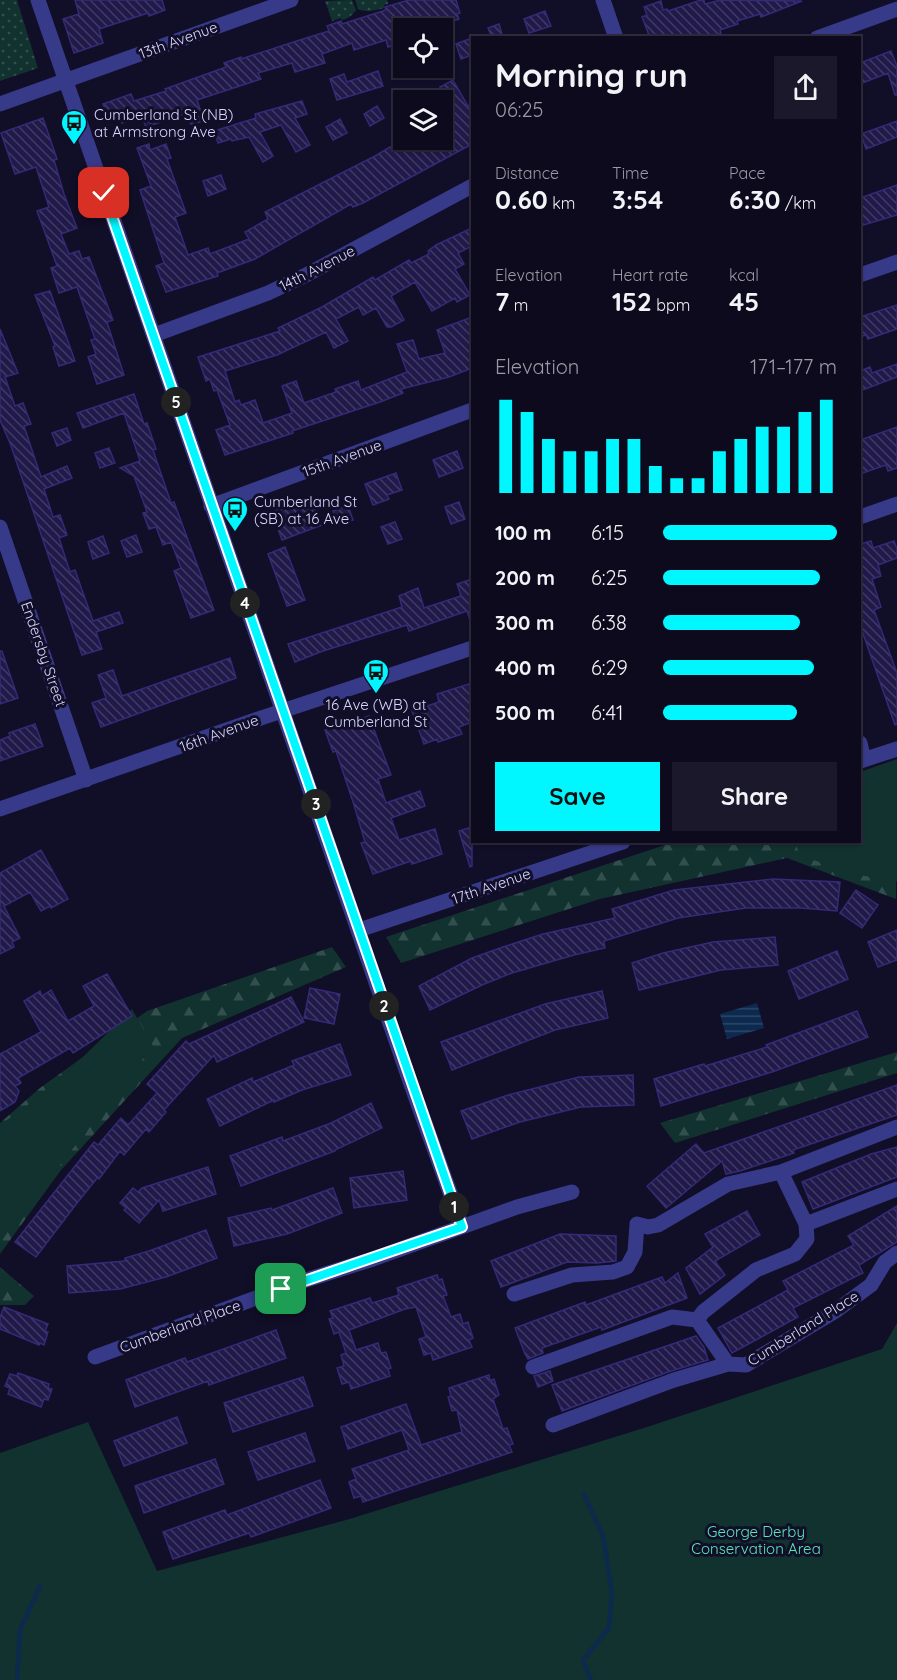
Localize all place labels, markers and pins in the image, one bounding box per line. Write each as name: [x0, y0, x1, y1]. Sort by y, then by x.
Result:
place label: Cumberland St (NB) at Armstrong Ave: [94, 105, 233, 141]
bus stop icon: Cumberland St (NB) at Armstrong Ave: [59, 108, 89, 146]
pin: [78, 167, 129, 218]
pin: 5: [161, 387, 191, 417]
place label: Cumberland St (SB) at 16 Ave: [254, 492, 357, 528]
bus stop icon: Cumberland St (SB) at 16 Ave: [220, 495, 250, 533]
pin: 4: [230, 588, 260, 618]
bus stop icon: 16 Ave (WB) at Cumberland St: [361, 657, 391, 695]
place label: 16 Ave (WB) at Cumberland St: [324, 695, 428, 731]
pin: 3: [301, 789, 331, 819]
pin: 2: [369, 991, 399, 1021]
pin: 1: [439, 1192, 469, 1222]
pin: [255, 1263, 306, 1314]

